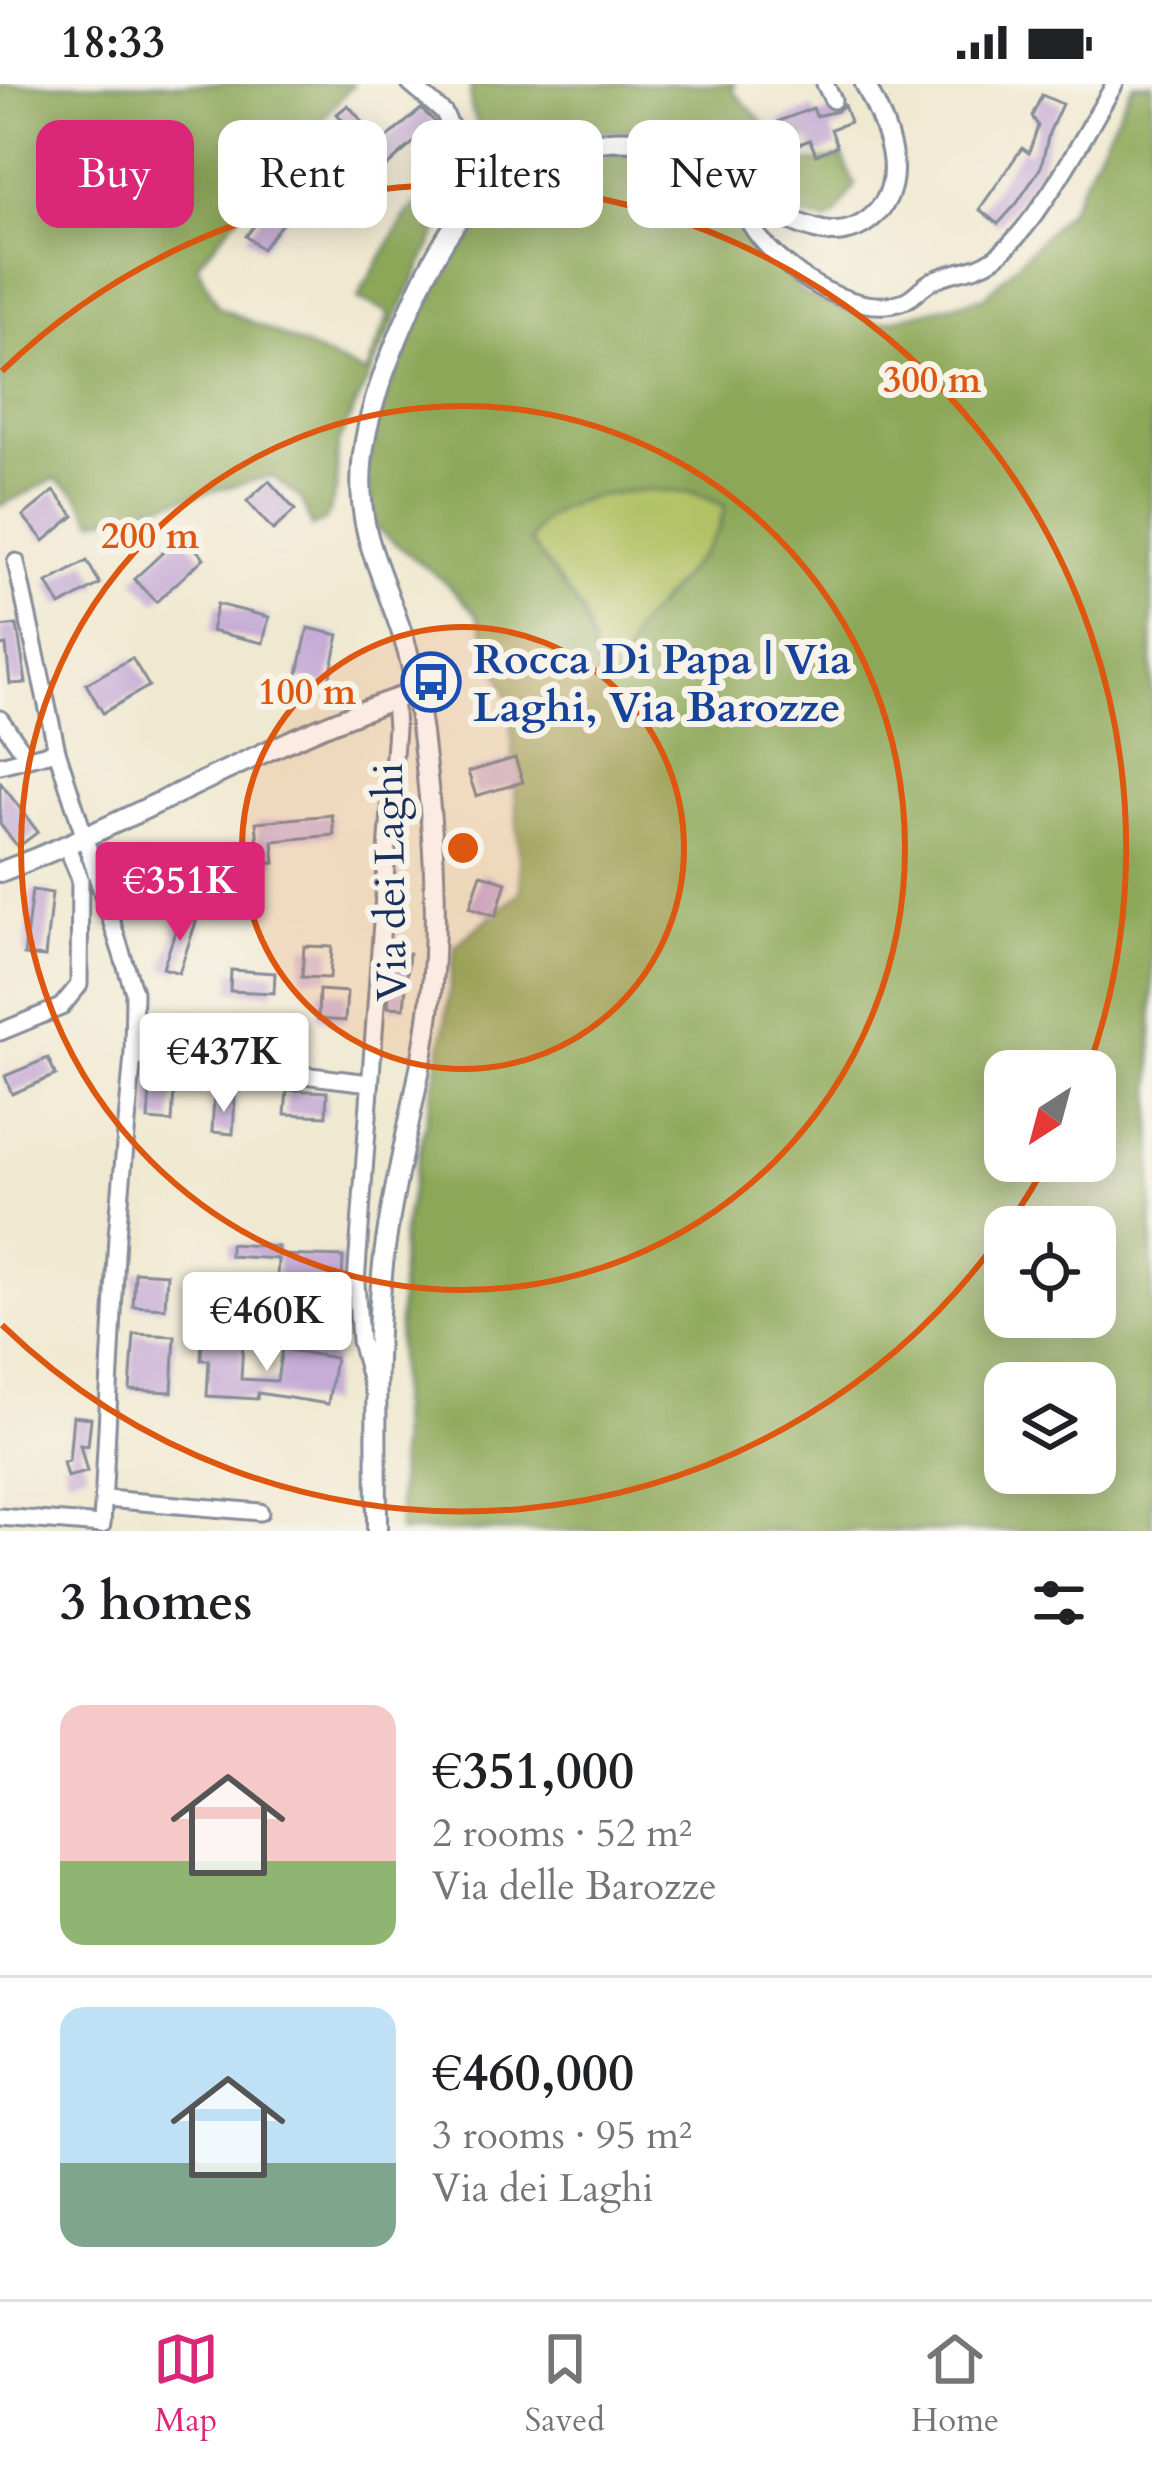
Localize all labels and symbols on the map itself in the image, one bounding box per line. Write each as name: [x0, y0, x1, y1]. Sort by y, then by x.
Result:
text: 300 m: [883, 356, 982, 405]
text: 200 m: [101, 512, 200, 561]
place label: Rocca Di Papa | Via Laghi, Via Barozze: [473, 631, 851, 736]
bus stop icon: Rocca Di Papa | Via Laghi, Via Barozze: [400, 651, 462, 713]
text: 100 m: [258, 668, 357, 717]
street label: Via dei Laghi: [360, 762, 421, 1002]
centre of rings: [442, 827, 484, 869]
pin: €351K: [96, 842, 264, 944]
pin: €437K: [140, 1013, 308, 1115]
north arrow: [984, 1050, 1116, 1182]
pin: €460K: [183, 1272, 351, 1374]

